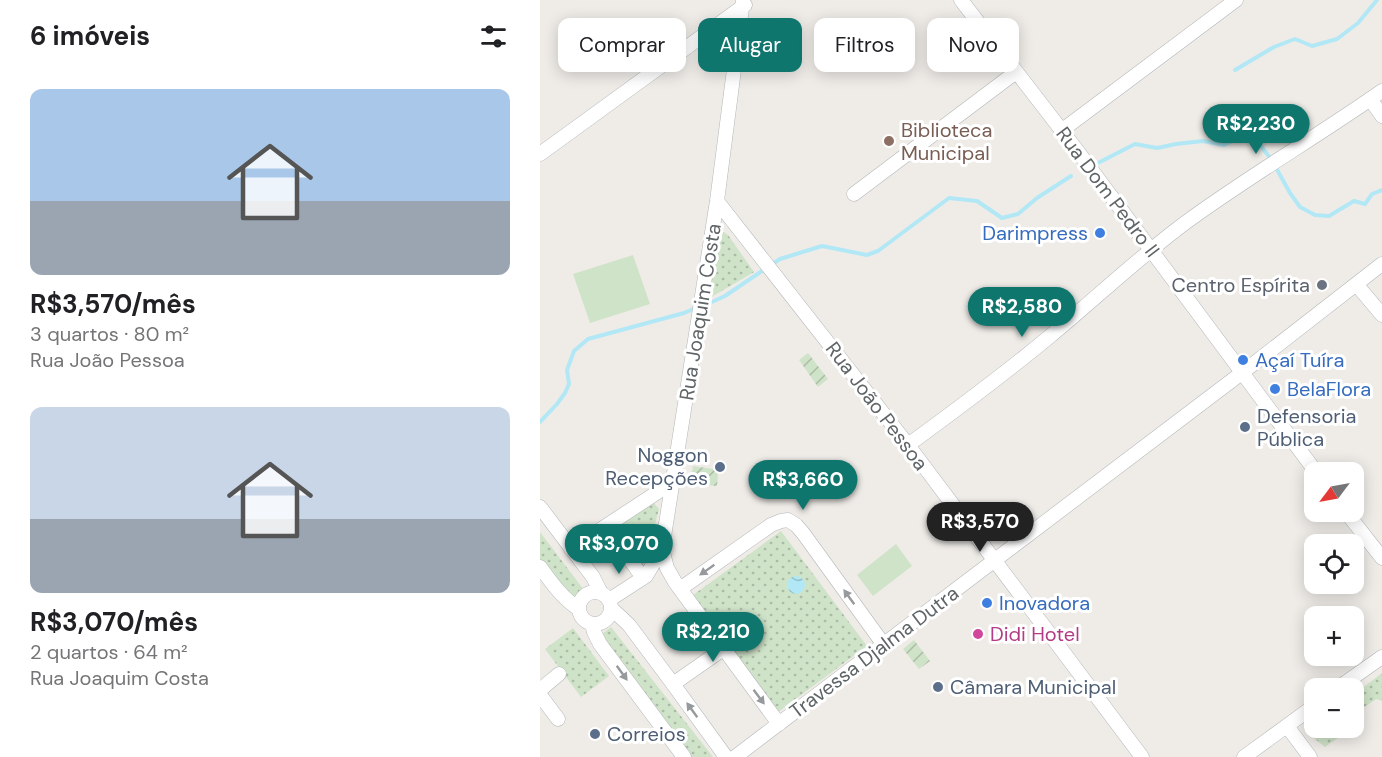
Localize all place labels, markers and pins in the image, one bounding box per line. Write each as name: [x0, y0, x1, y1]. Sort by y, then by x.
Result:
pin: R$2,230: [1201, 104, 1311, 155]
place label: Biblioteca Municipal: [901, 117, 992, 166]
marker: Biblioteca Municipal: [882, 134, 896, 148]
place label: Darimpress: [982, 220, 1088, 246]
marker: Darimpress: [1093, 226, 1107, 240]
place label: Centro Espírita: [1172, 272, 1310, 298]
marker: Centro Espírita: [1315, 278, 1329, 292]
pin: R$2,580: [967, 287, 1077, 338]
place label: Açaí Tuíra: [1255, 347, 1344, 373]
marker: Açaí Tuíra: [1236, 353, 1250, 367]
place label: BelaFlora: [1287, 376, 1371, 402]
marker: BelaFlora: [1268, 382, 1282, 396]
place label: Defensoria Pública: [1257, 403, 1356, 452]
marker: Defensoria Pública: [1238, 420, 1252, 434]
place label: Noggon Recepções: [605, 442, 708, 491]
marker: Noggon Recepções: [713, 460, 727, 474]
pin: R$3,660: [748, 460, 858, 511]
pin: R$3,570: [925, 502, 1035, 553]
pin: R$3,070: [564, 524, 674, 575]
place label: Inovadora: [999, 590, 1090, 616]
marker: Inovadora: [980, 596, 994, 610]
pin: R$2,210: [658, 612, 768, 663]
place label: Didi Hotel: [990, 621, 1080, 647]
marker: Didi Hotel: [971, 627, 985, 641]
place label: Câmara Municipal: [950, 674, 1116, 700]
marker: Câmara Municipal: [931, 680, 945, 694]
place label: Correios: [607, 721, 686, 747]
marker: Correios: [588, 727, 602, 741]

